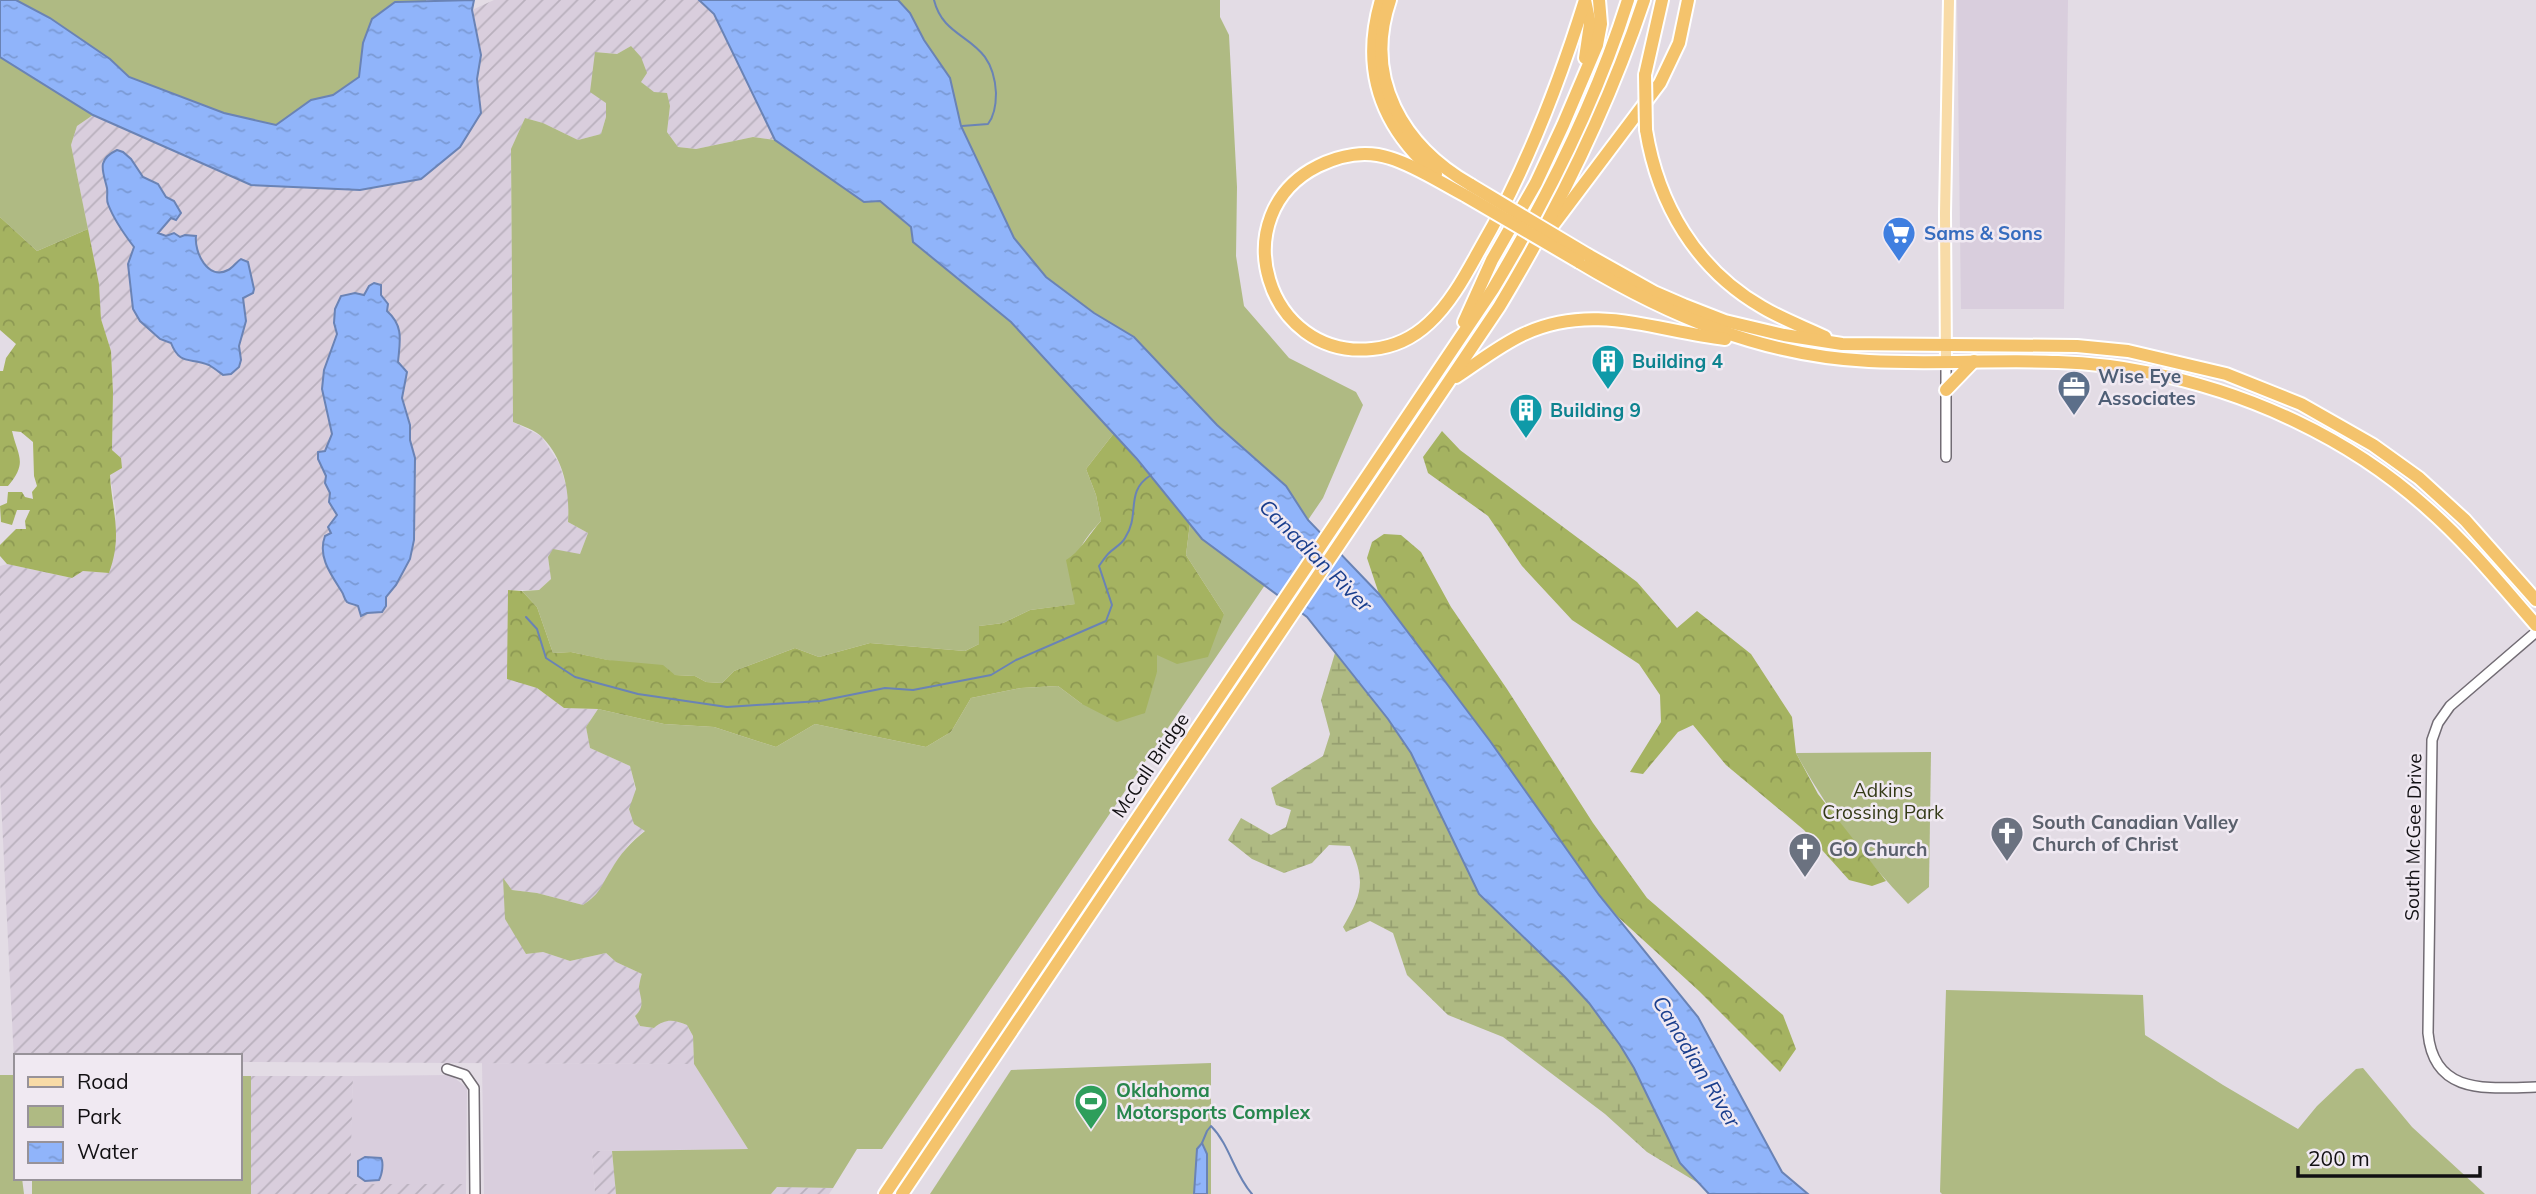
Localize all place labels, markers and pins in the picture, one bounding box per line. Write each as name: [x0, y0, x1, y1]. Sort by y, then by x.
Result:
supermarket icon: Sams & Sons: [1880, 214, 1918, 263]
place label: Sams & Sons: [1924, 221, 2043, 245]
building icon: Building 4: [1589, 342, 1627, 391]
place label: Building 4: [1632, 349, 1724, 373]
place label: Wise Eye Associates: [2098, 364, 2196, 410]
office icon: Wise Eye Associates: [2055, 368, 2093, 417]
building icon: Building 9: [1507, 391, 1545, 440]
place label: Building 9: [1550, 398, 1641, 422]
place label: South Canadian Valley Church of Christ: [2032, 810, 2239, 856]
church icon: South Canadian Valley Church of Christ: [1988, 814, 2026, 863]
church icon: GO Church: [1786, 830, 1824, 879]
place label: GO Church: [1829, 837, 1927, 861]
place label: Oklahoma Motorsports Complex: [1116, 1078, 1311, 1124]
sports icon: Oklahoma Motorsports Complex: [1072, 1082, 1110, 1131]

